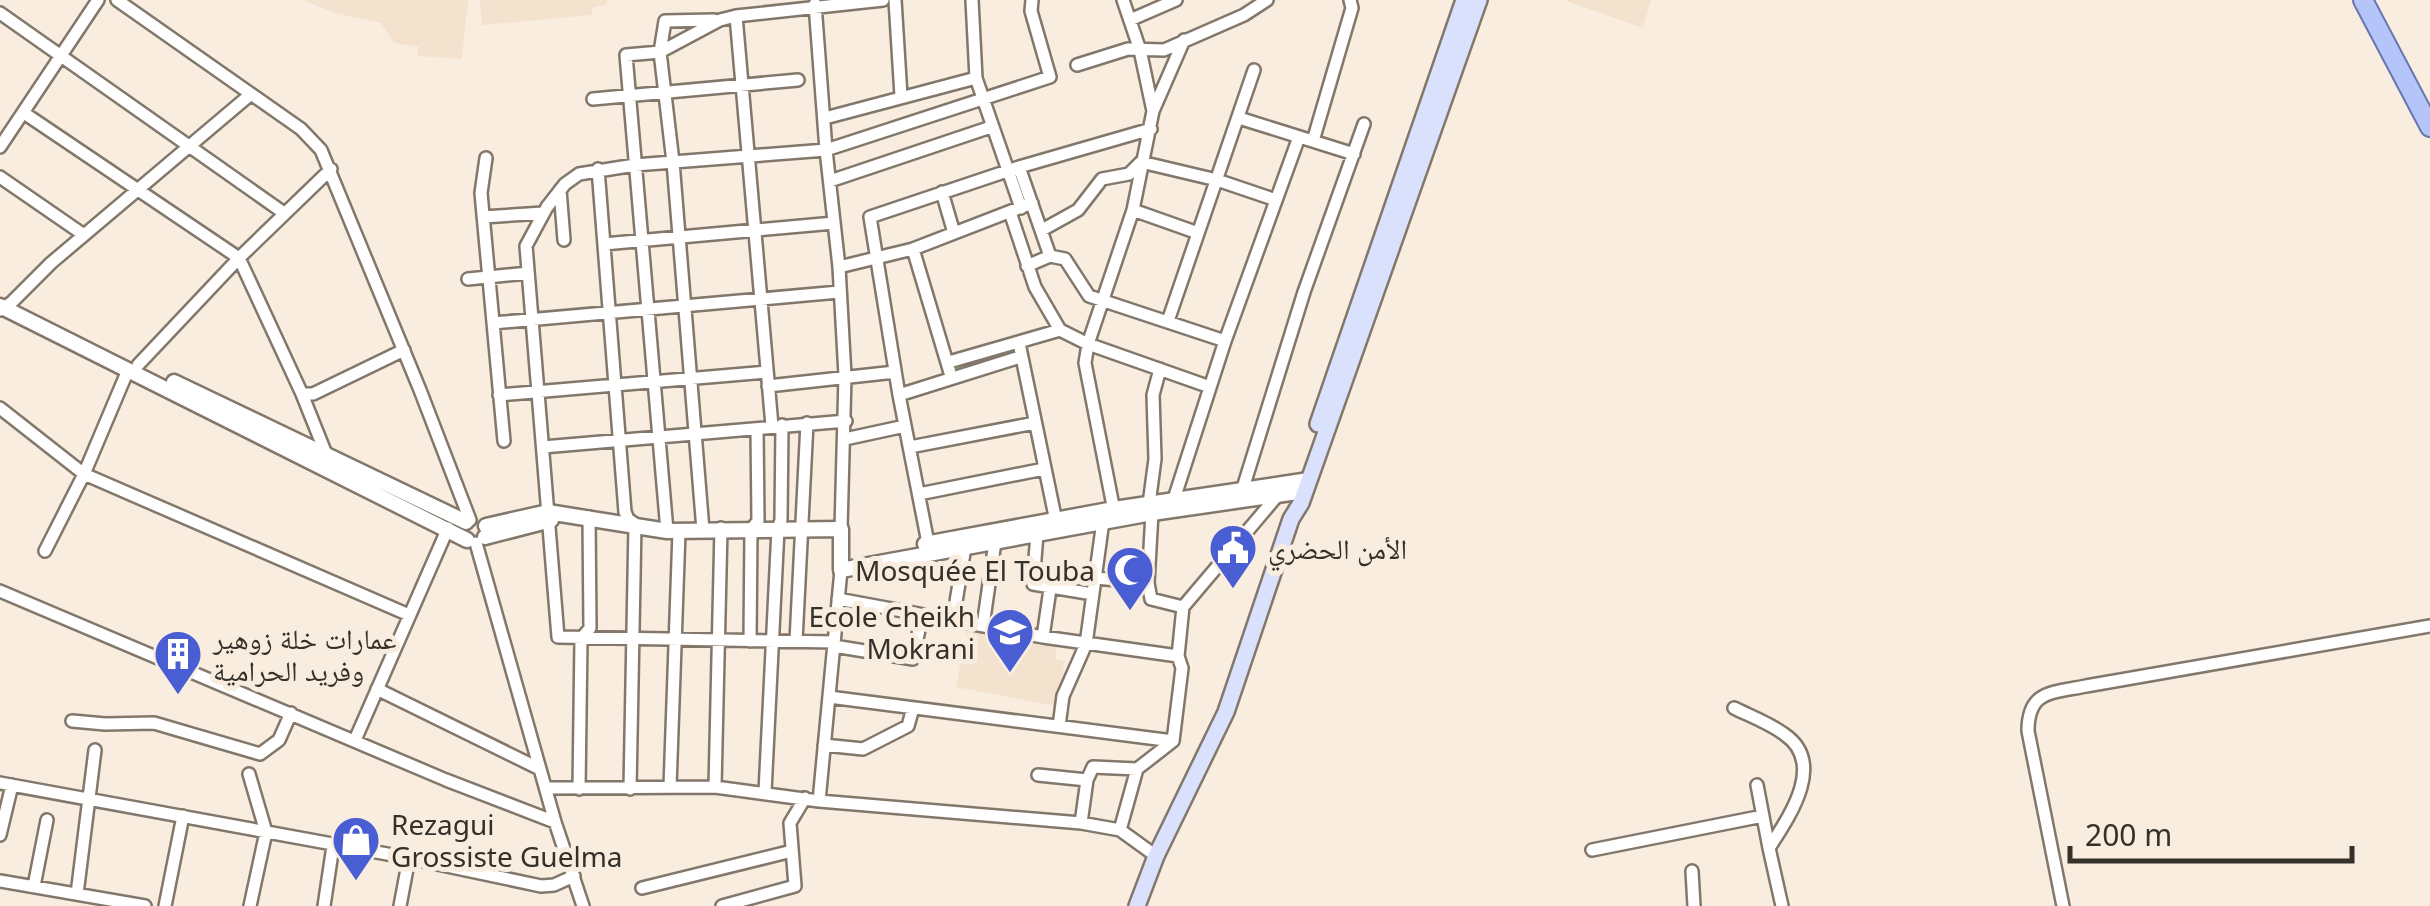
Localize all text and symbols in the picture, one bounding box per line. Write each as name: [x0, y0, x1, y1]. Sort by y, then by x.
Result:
public building icon: الأمن الحضري: [1207, 522, 1259, 590]
place label: الأمن الحضري: [1268, 529, 1407, 572]
mosque icon: Mosquée El Touba: [1104, 544, 1156, 612]
place label: Mosquée El Touba: [855, 551, 1095, 589]
place label: Ecole Cheikh Mokrani: [808, 597, 975, 667]
school or university icon: Ecole Cheikh Mokrani: [984, 606, 1036, 674]
place label: عمارات خلة زوهير وفريد الحرامية: [212, 619, 396, 689]
building icon: عمارات خلة زوهير وفريد الحرامية: [152, 628, 204, 696]
scale bar: [2070, 801, 2352, 863]
place label: Rezagui Grossiste Guelma: [391, 805, 623, 875]
shop icon: Rezagui Grossiste Guelma: [330, 814, 382, 882]
text: 200 m: [2085, 814, 2172, 855]

